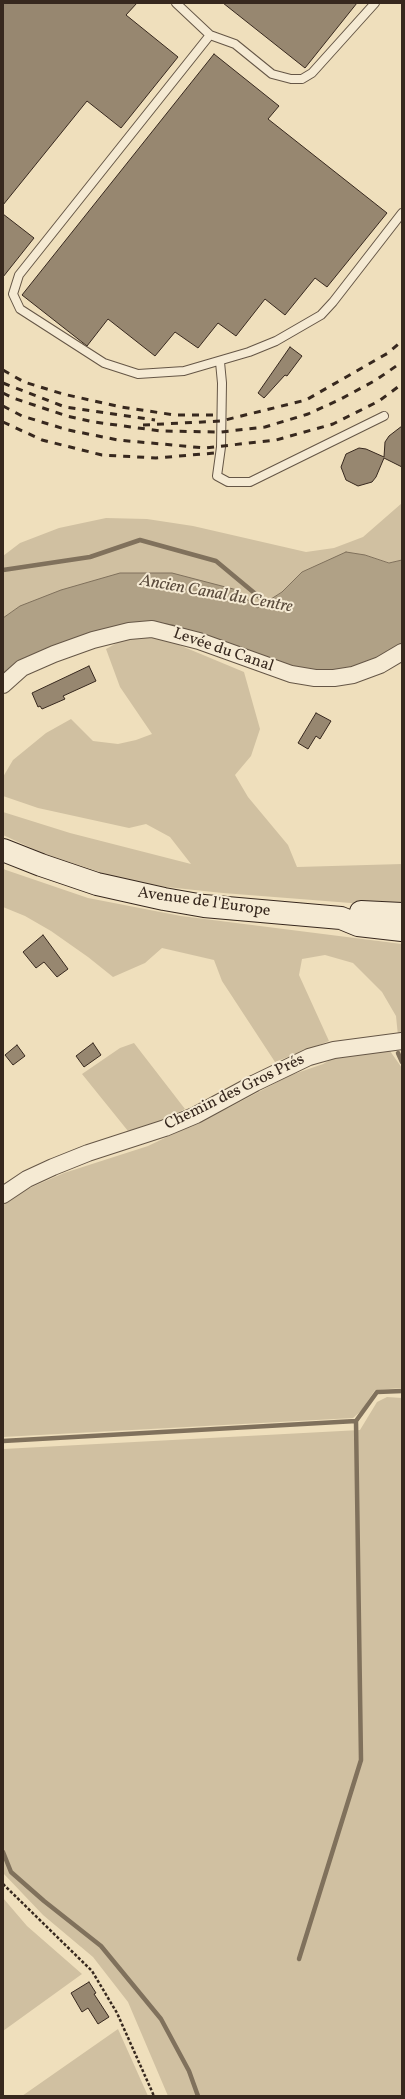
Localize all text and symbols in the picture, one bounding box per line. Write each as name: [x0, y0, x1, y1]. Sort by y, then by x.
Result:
water label: Ancien Canal du Centre: [138, 572, 294, 618]
street label: Levée du Canal: [170, 625, 276, 677]
street label: Avenue de l'Europe: [136, 884, 272, 922]
street label: Chemin des Gros Prés: [162, 1051, 308, 1135]

